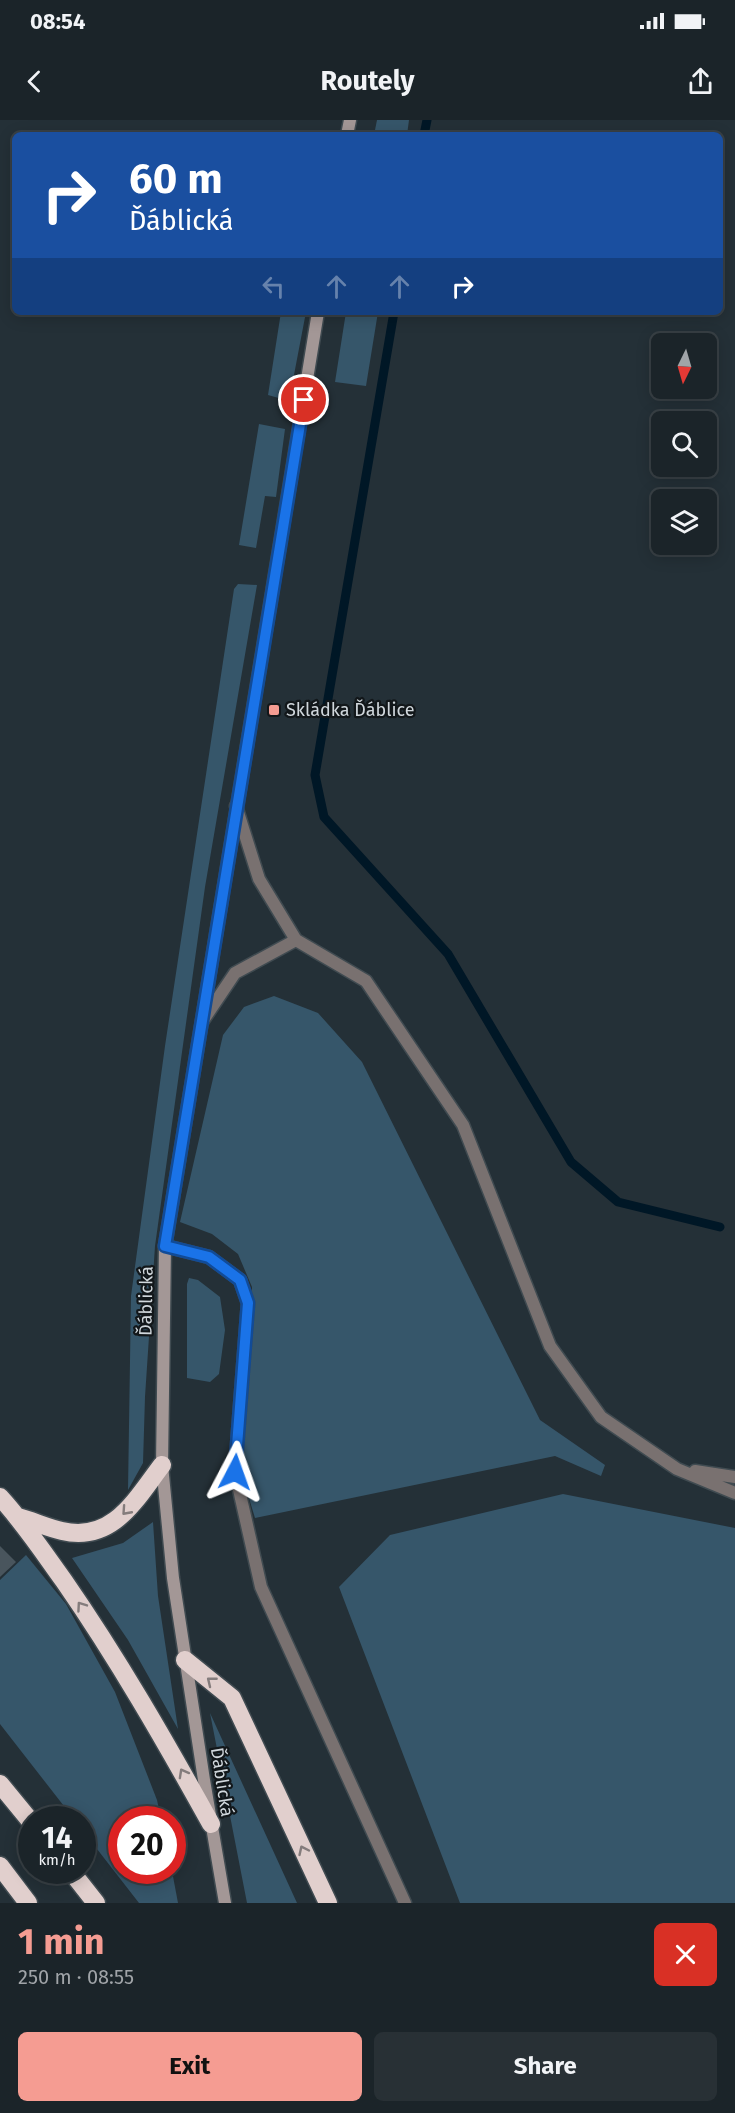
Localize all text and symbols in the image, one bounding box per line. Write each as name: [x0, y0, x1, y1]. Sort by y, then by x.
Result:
text: 08:54: [30, 8, 85, 35]
icon: back: [18, 65, 51, 98]
text: Routely: [320, 65, 415, 97]
icon: share: [684, 65, 717, 98]
text: 60 m: [129, 154, 223, 204]
icon: right: [30, 156, 108, 234]
text: Ďáblická: [129, 205, 233, 237]
icon: left: [257, 270, 290, 303]
icon: ahead: [320, 270, 353, 303]
icon: ahead: [383, 270, 416, 303]
icon: right: [446, 270, 479, 303]
north arrow: [651, 333, 717, 399]
map controls: [651, 333, 717, 555]
pin: [278, 374, 329, 425]
icon: arrive: [287, 383, 320, 416]
button: search: [651, 411, 717, 477]
button: layers: [651, 489, 717, 555]
place label: Skládka Ďáblice: [286, 699, 415, 721]
marker: Skládka Ďáblice: [267, 703, 281, 717]
street label: Ďáblická: [134, 1266, 158, 1336]
position arrow: [203, 1440, 267, 1504]
one-way arrow: [122, 1504, 133, 1514]
one-way arrow: [77, 1602, 88, 1613]
one-way arrow: [207, 1677, 218, 1688]
street label: Ďáblická: [206, 1746, 238, 1818]
one-way arrow: [178, 1768, 190, 1779]
speed limit sign: 20: [108, 1806, 186, 1884]
text: 14: [42, 1820, 72, 1856]
one-way arrow: [298, 1845, 310, 1856]
text: km/h: [38, 1851, 76, 1869]
text: 1 min: [18, 1920, 105, 1964]
button: close: [654, 1923, 717, 1986]
text: 250 m · 08:55: [18, 1965, 134, 1989]
button: Exit: [18, 2032, 362, 2101]
button: Share: [374, 2032, 717, 2101]

